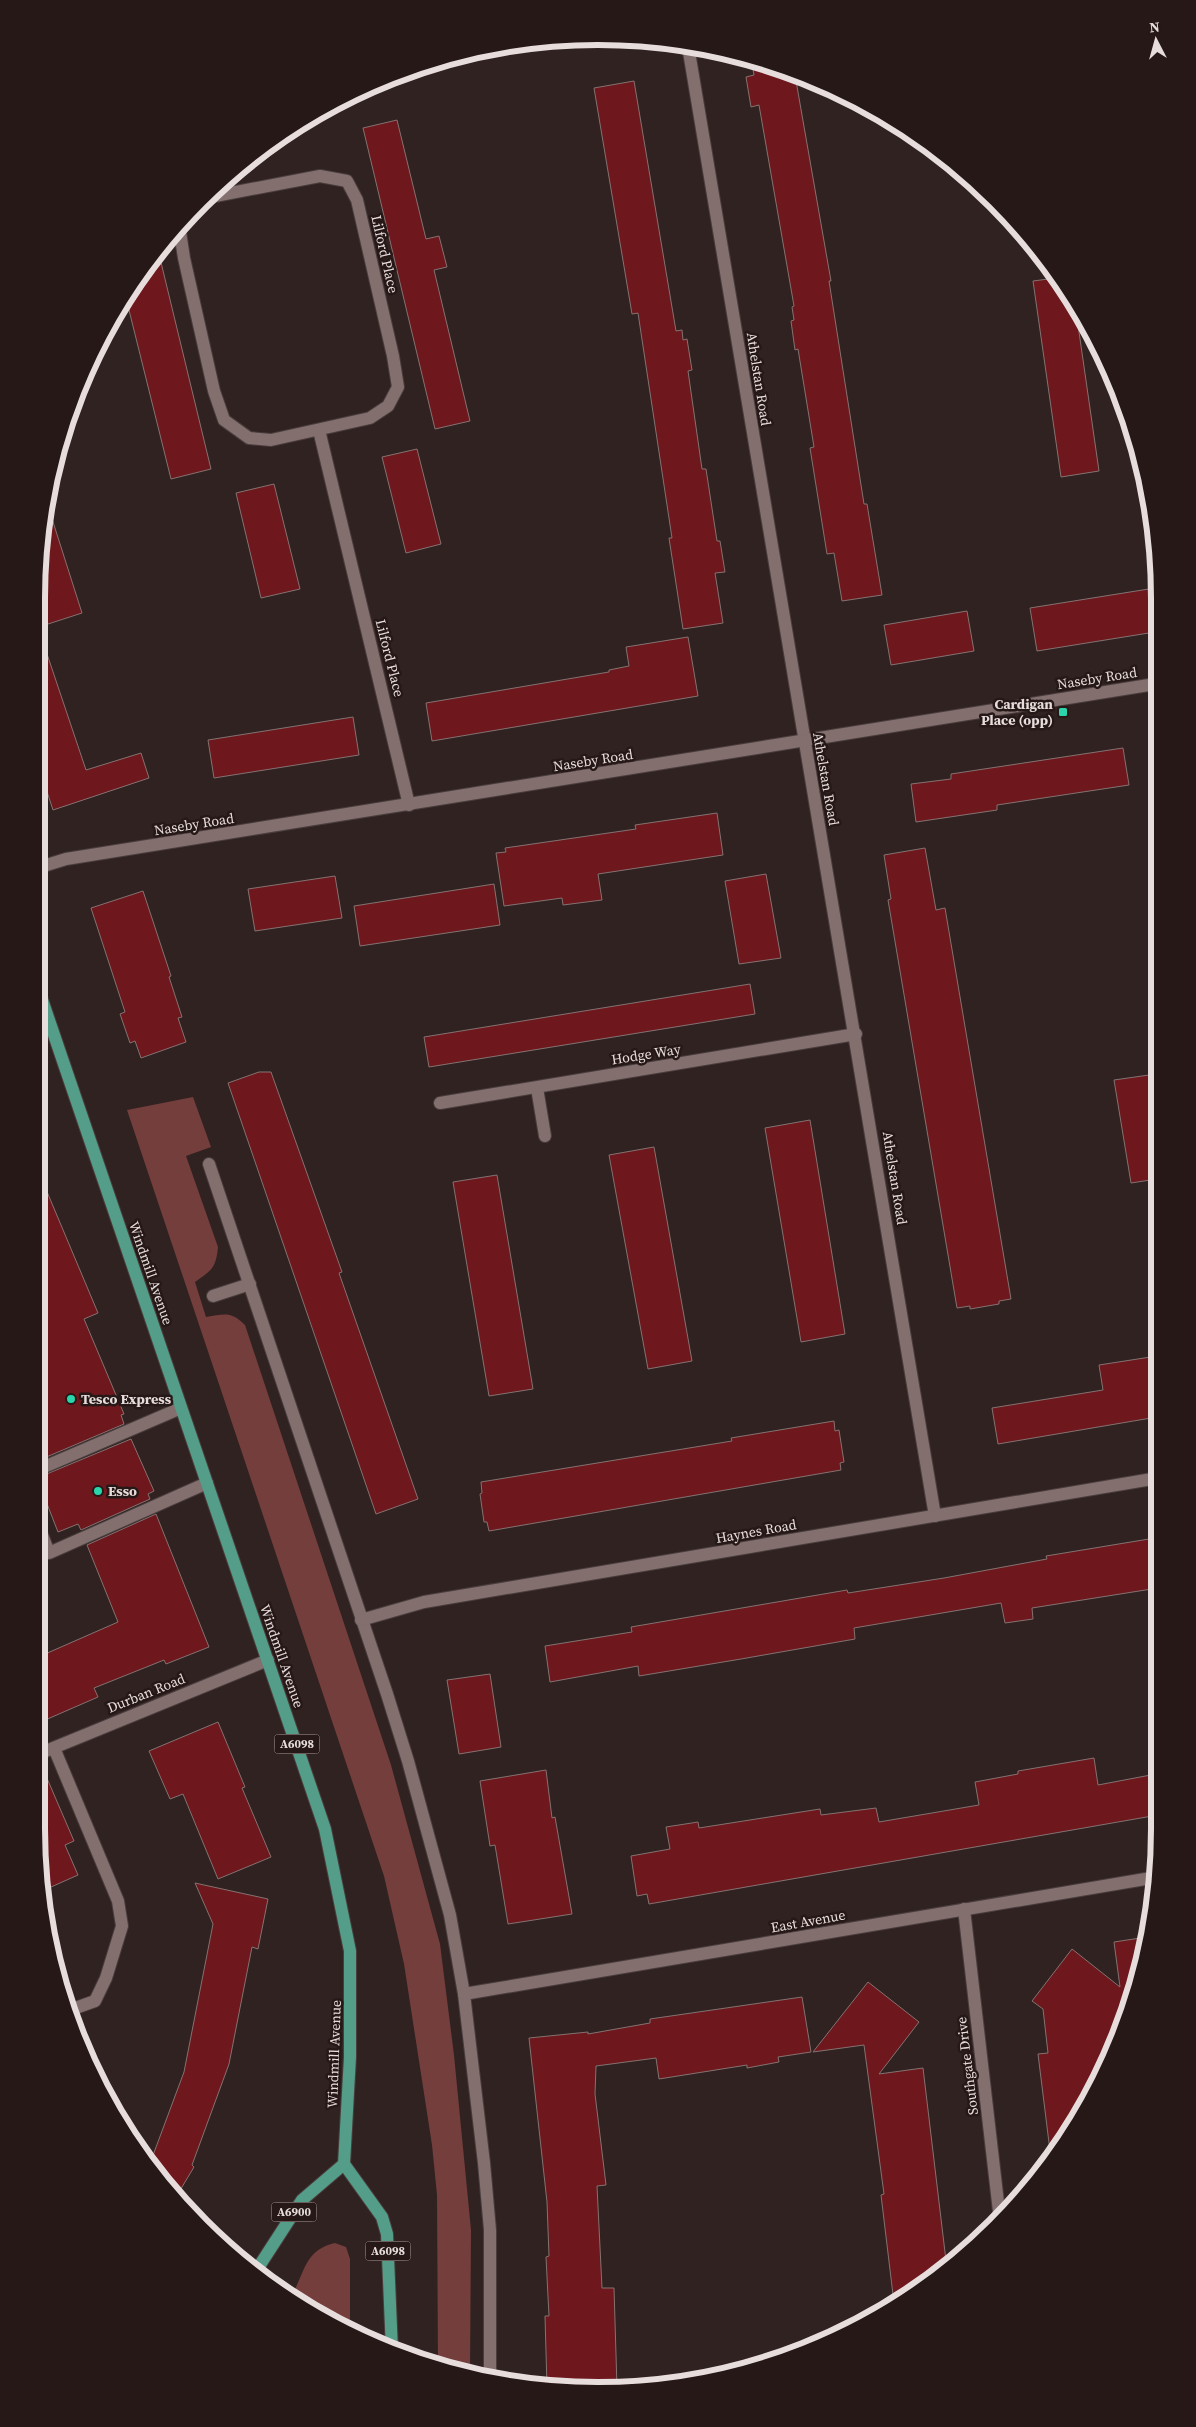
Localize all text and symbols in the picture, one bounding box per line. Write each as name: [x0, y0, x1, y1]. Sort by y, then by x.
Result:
north arrow: [1131, 15, 1181, 65]
text: N: [1149, 17, 1161, 38]
street label: Lilford Place: [366, 213, 404, 295]
street label: Athelstan Road: [742, 331, 776, 427]
street label: Lilford Place: [371, 617, 409, 699]
street label: Naseby Road: [1056, 662, 1138, 694]
place label: Cardigan Place (opp): [981, 694, 1053, 730]
marker: Cardigan Place (opp): [1057, 706, 1069, 718]
street label: Athelstan Road: [808, 731, 844, 827]
street label: Naseby Road: [552, 744, 634, 776]
street label: Naseby Road: [153, 808, 235, 840]
street label: Hodge Way: [610, 1039, 683, 1069]
street label: Athelstan Road: [878, 1130, 912, 1226]
street label: Windmill Avenue: [124, 1219, 178, 1327]
place label: Tesco Express: [81, 1389, 172, 1409]
marker: Tesco Express: [65, 1393, 77, 1405]
place label: Esso: [108, 1481, 137, 1501]
marker: Esso: [92, 1485, 104, 1497]
street label: Haynes Road: [714, 1514, 798, 1548]
street label: Windmill Avenue: [255, 1602, 309, 1710]
street label: Durban Road: [104, 1668, 188, 1718]
road number: A6098: [274, 1735, 320, 1754]
street label: East Avenue: [769, 1905, 847, 1937]
street label: Windmill Avenue: [322, 2000, 346, 2108]
street label: Southgate Drive: [951, 2016, 983, 2116]
road number: A6900: [272, 2202, 316, 2222]
road number: A6098: [366, 2242, 410, 2260]

